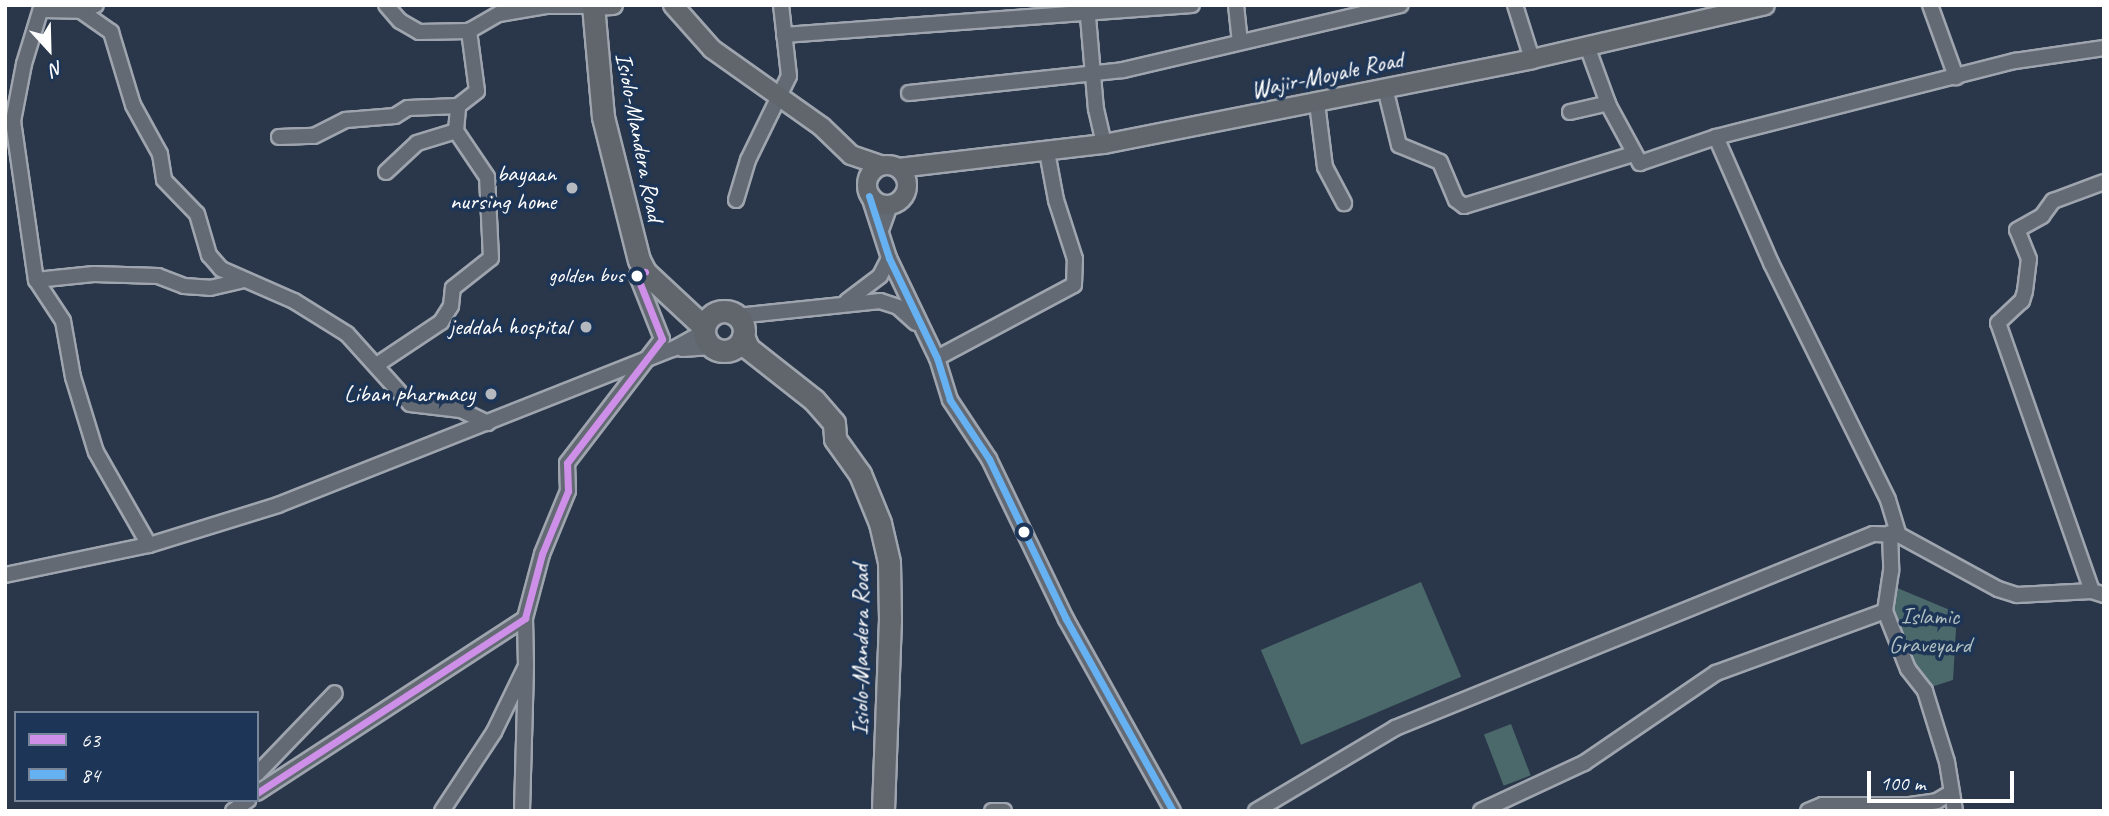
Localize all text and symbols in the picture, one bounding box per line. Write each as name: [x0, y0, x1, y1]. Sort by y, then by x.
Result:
north arrow: [14, 14, 84, 84]
street label: Wajir-Moyale Road: [1248, 45, 1406, 105]
street label: Isiolo-Mandera Road: [609, 50, 669, 224]
text: N: [47, 55, 67, 82]
place label: bayaan nursing home: [448, 160, 556, 216]
marker: bayaan nursing home: [562, 178, 582, 198]
place label: golden bus: [549, 263, 624, 289]
marker: golden bus: [630, 269, 644, 283]
place label: jeddah hospital: [449, 313, 570, 341]
marker: jeddah hospital: [576, 317, 596, 337]
place label: Liban pharmacy: [345, 380, 475, 408]
marker: Liban pharmacy: [481, 384, 501, 404]
unlabelled marker: [1017, 525, 1031, 539]
street label: Isiolo-Mandera Road: [847, 564, 875, 736]
park label: Islamic Graveyard: [1889, 603, 1971, 659]
legend: [14, 711, 259, 802]
text: 63: [81, 727, 100, 753]
scale bar: [1871, 756, 2018, 800]
text: 84: [81, 762, 100, 788]
text: 100 m: [1880, 770, 1925, 796]

